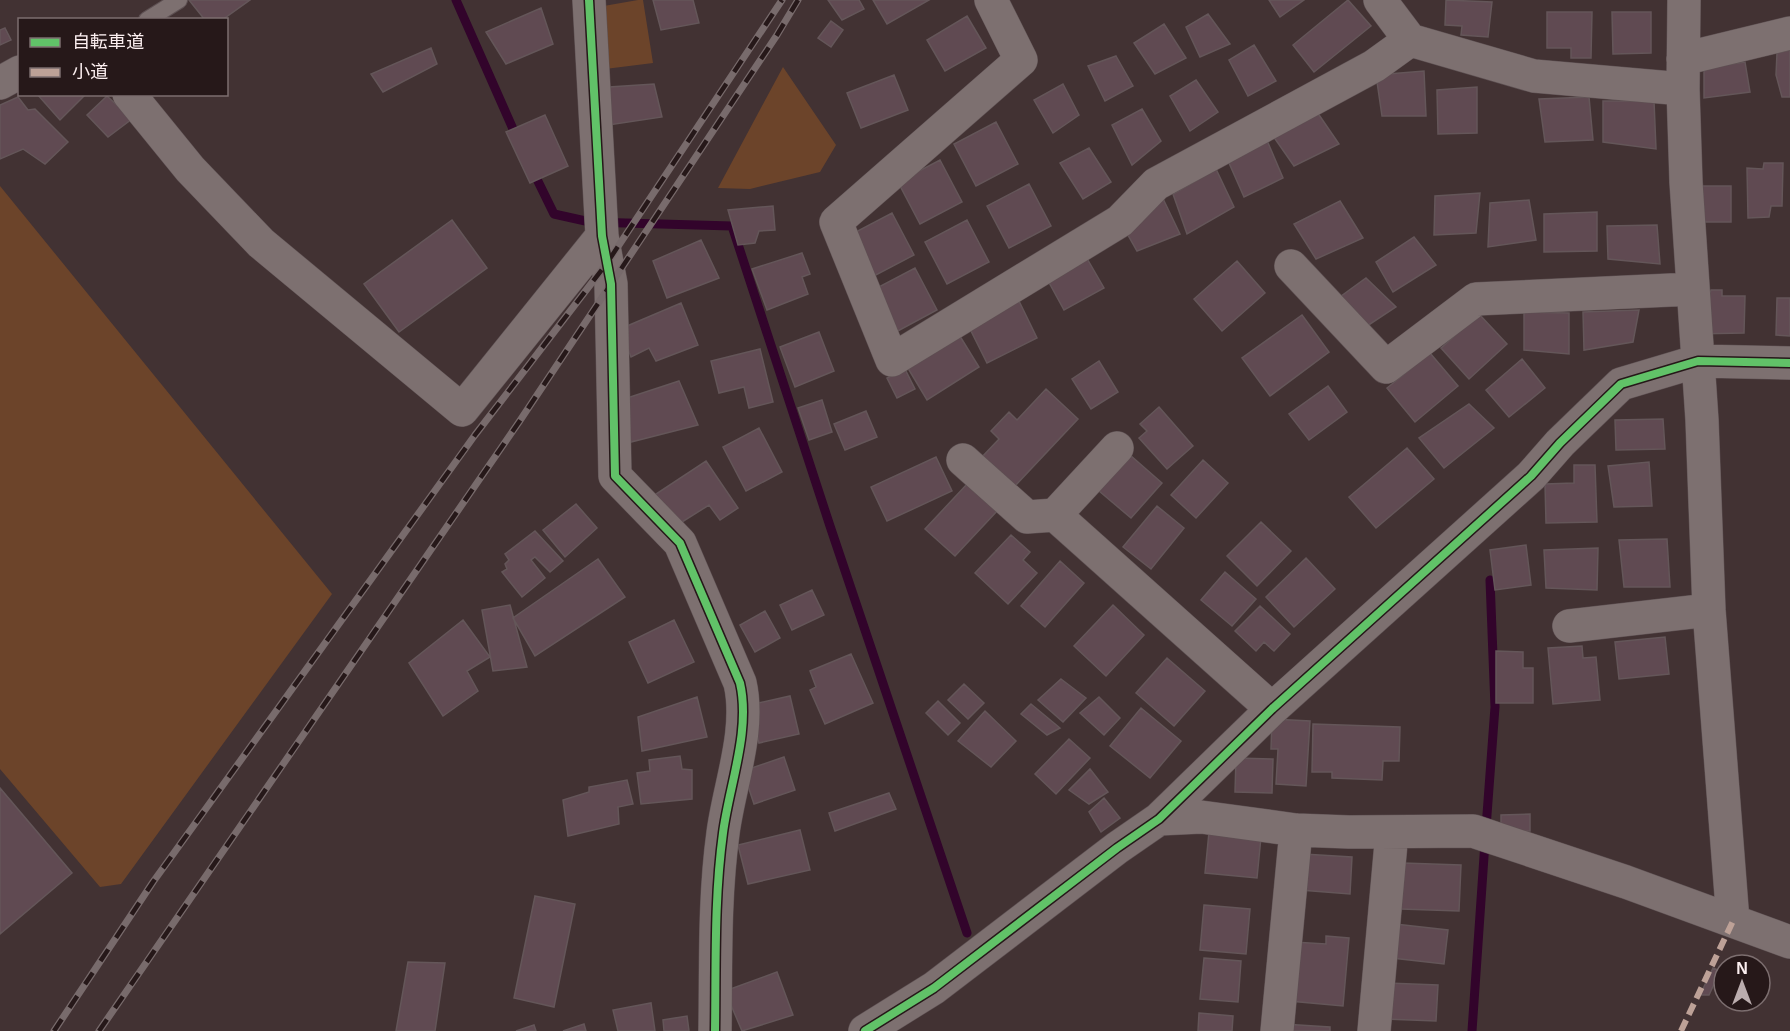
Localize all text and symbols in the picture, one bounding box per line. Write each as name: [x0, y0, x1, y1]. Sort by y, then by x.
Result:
legend: [18, 18, 228, 96]
text: 自転車道: [72, 32, 144, 52]
text: 小道: [72, 62, 108, 82]
north arrow: [1712, 953, 1772, 1013]
text: N: [1736, 960, 1748, 977]

